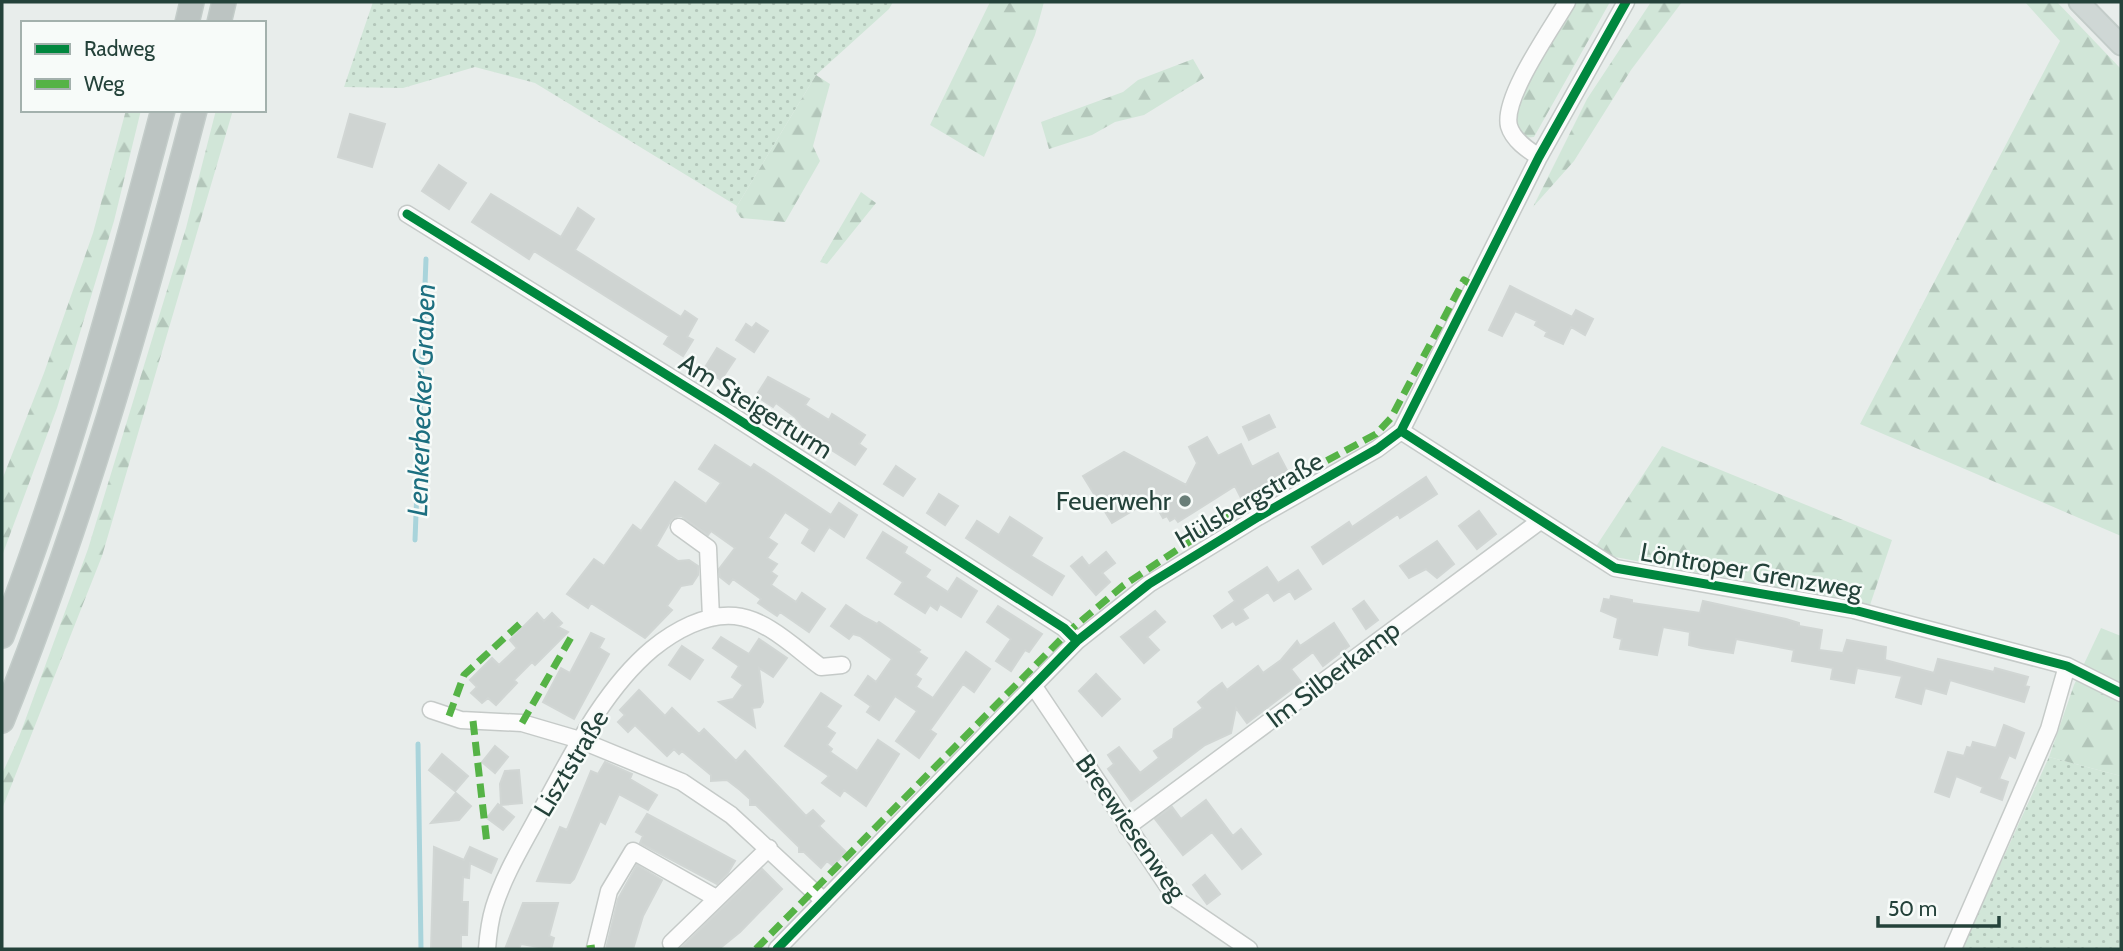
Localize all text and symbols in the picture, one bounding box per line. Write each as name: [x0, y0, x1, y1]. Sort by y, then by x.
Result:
legend: [21, 21, 266, 112]
text: Radweg: [84, 36, 155, 61]
text: Weg: [84, 71, 125, 96]
water label: Lenkerbecker Graben: [400, 283, 442, 517]
street label: Am Steigerturm: [673, 346, 839, 466]
street label: Hülsbergstraße: [1169, 445, 1329, 555]
place label: Feuerwehr: [1056, 485, 1172, 517]
marker: Feuerwehr: [1177, 493, 1193, 509]
street label: Löntroper Grenzweg: [1638, 536, 1865, 606]
street label: Im Silberkamp: [1260, 613, 1406, 735]
street label: Lisztstraße: [527, 704, 615, 822]
street label: Breewiesenweg: [1069, 748, 1194, 907]
scale bar: [1878, 884, 1999, 928]
text: 50 m: [1888, 896, 1937, 921]

